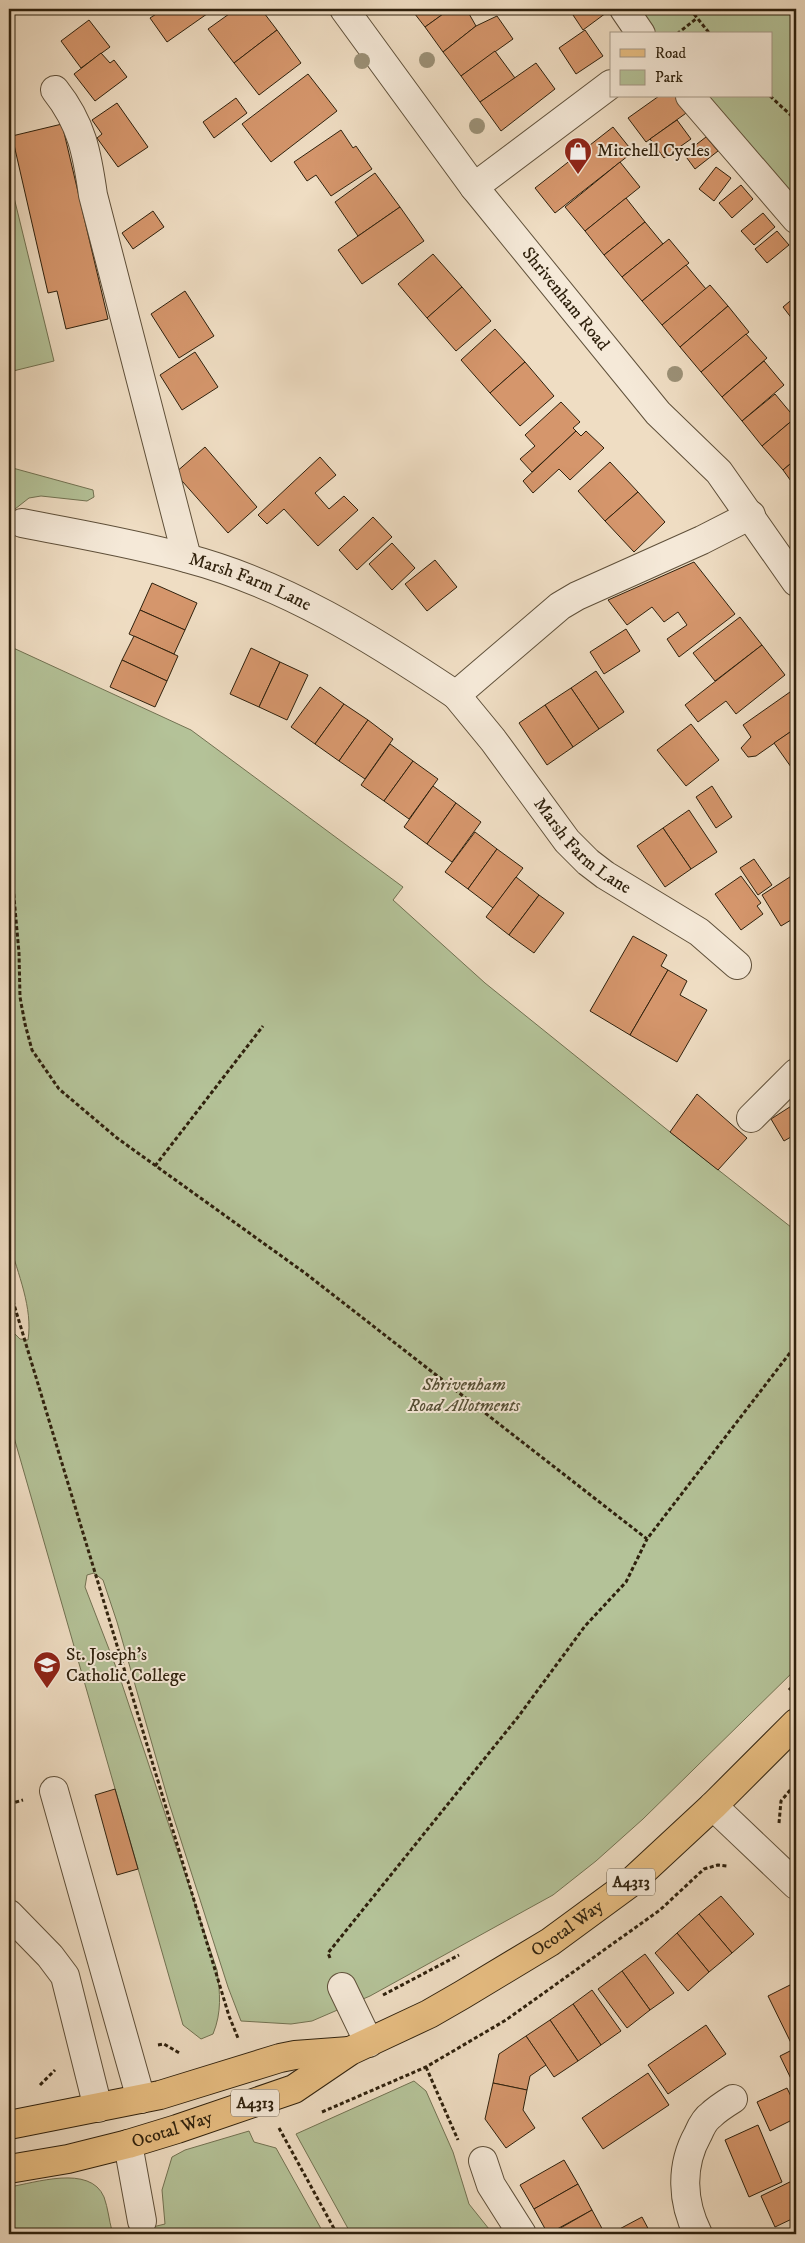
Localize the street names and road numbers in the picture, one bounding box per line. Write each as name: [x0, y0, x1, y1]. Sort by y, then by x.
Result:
street label: Shrivenham Road: [517, 243, 614, 355]
street label: Marsh Farm Lane: [186, 548, 315, 616]
street label: Marsh Farm Lane: [528, 794, 635, 899]
road number: A4313: [607, 1868, 655, 1895]
street label: Ocotal Way: [527, 1895, 608, 1962]
road number: A4313: [231, 2090, 279, 2116]
street label: Ocotal Way: [129, 2107, 216, 2153]

